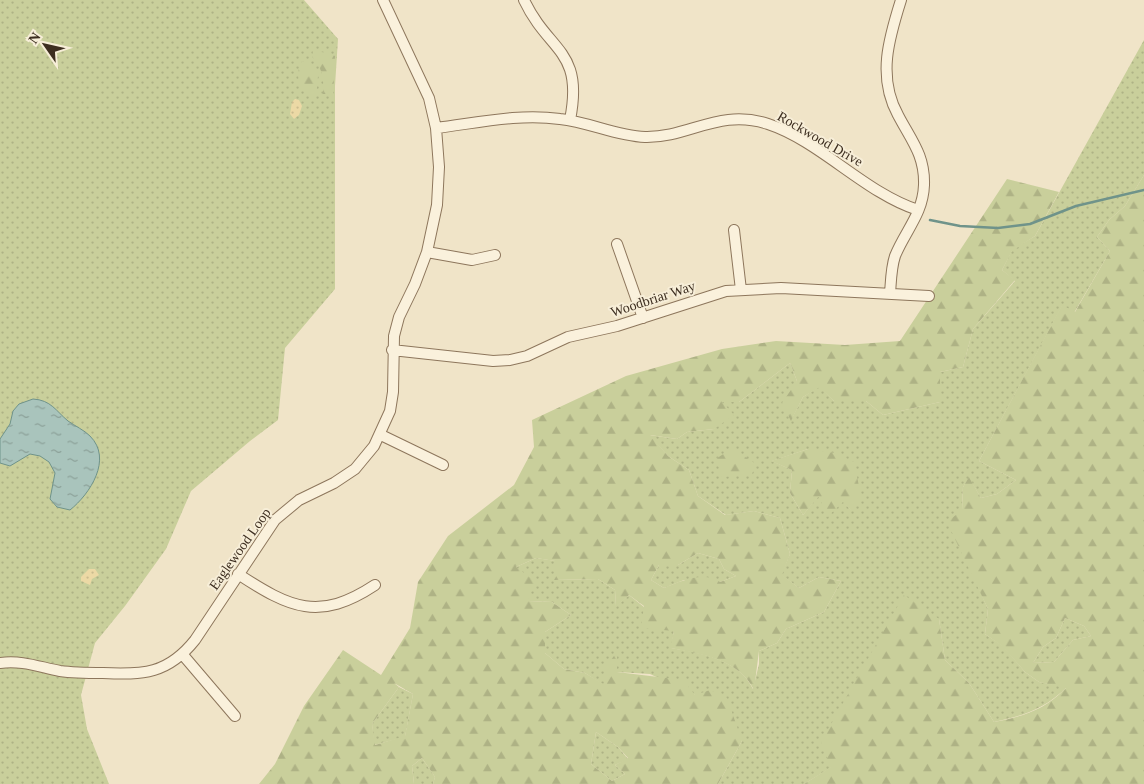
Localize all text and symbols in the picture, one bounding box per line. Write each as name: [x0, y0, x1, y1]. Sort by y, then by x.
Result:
north arrow: [20, 20, 70, 70]
text: N: [26, 30, 44, 46]
street label: Rockwood Drive: [775, 108, 865, 170]
street label: Woodbriar Way: [609, 278, 697, 320]
street label: Eaglewood Loop: [206, 505, 274, 593]

